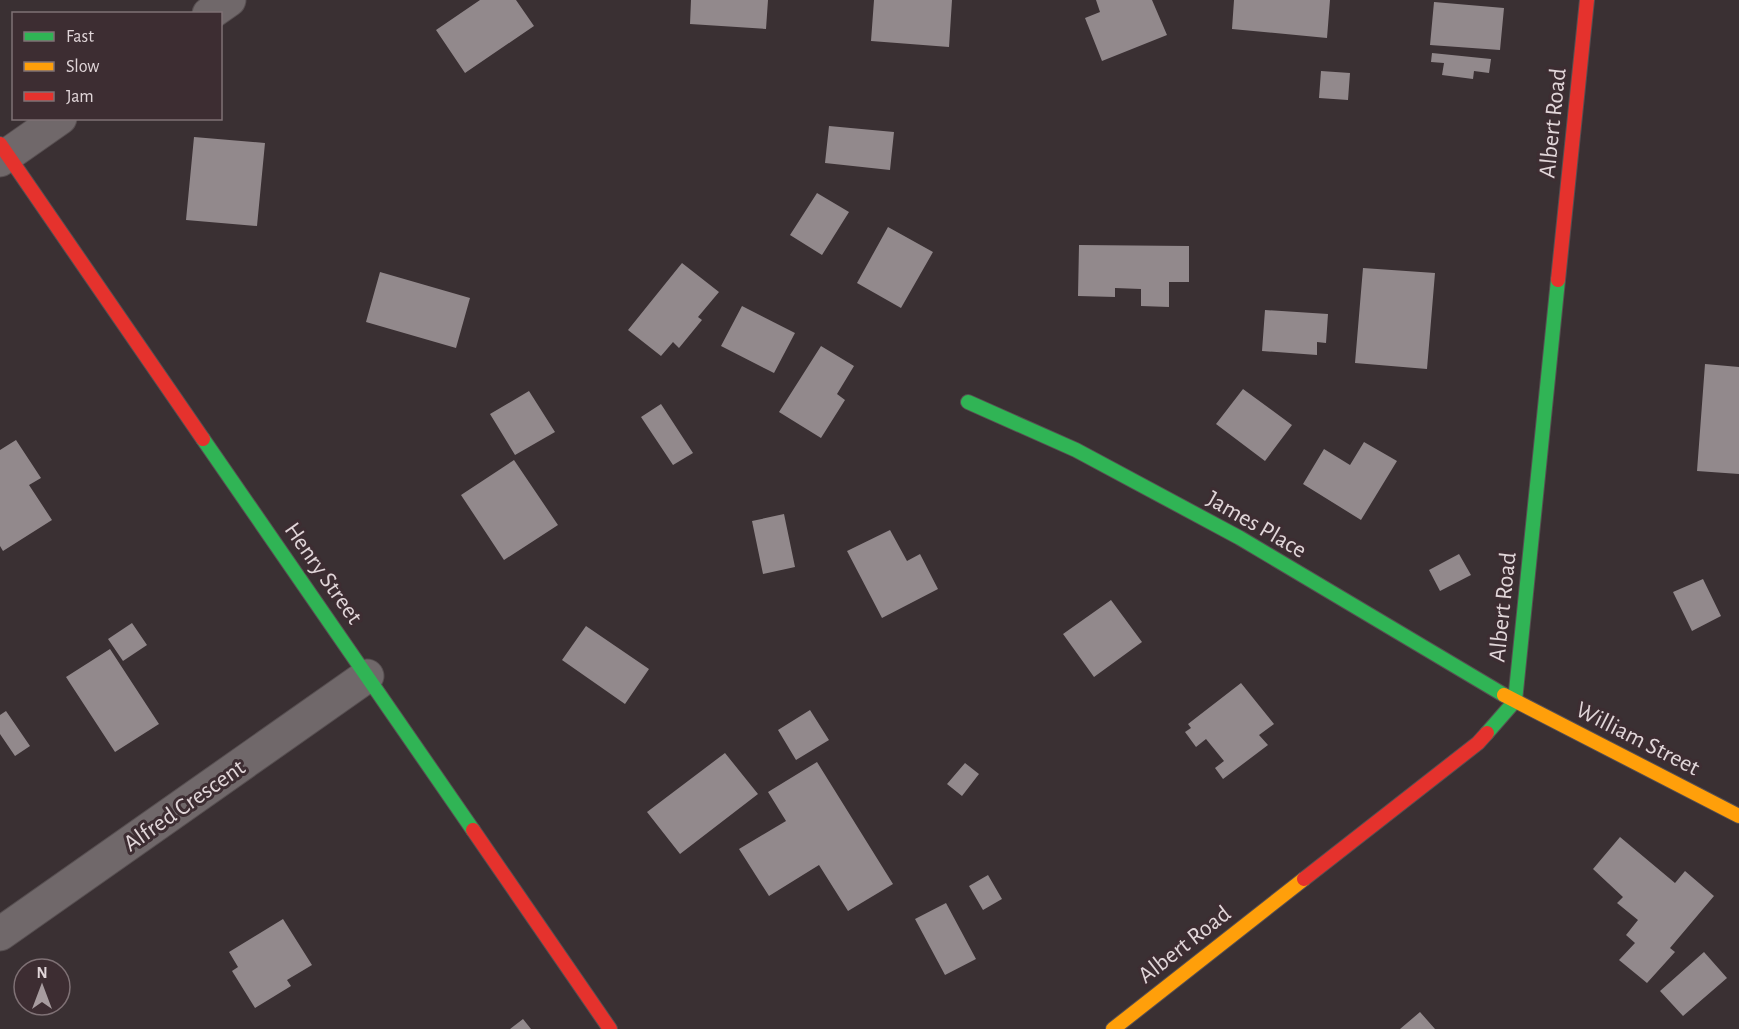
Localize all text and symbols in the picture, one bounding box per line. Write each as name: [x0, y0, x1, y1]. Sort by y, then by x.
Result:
legend: [12, 12, 222, 120]
text: Fast: [66, 28, 94, 46]
text: Slow: [66, 58, 99, 76]
street label: Albert Road: [1535, 67, 1571, 179]
text: Jam: [66, 88, 94, 106]
street label: James Place: [1203, 487, 1310, 563]
street label: Henry Street: [280, 518, 367, 629]
street label: Albert Road: [1485, 551, 1521, 663]
street label: William Street: [1572, 697, 1704, 780]
street label: Alfred Crescent: [119, 755, 250, 856]
street label: Albert Road: [1134, 901, 1235, 988]
north arrow: [12, 957, 72, 1017]
text: N: [36, 965, 48, 981]

